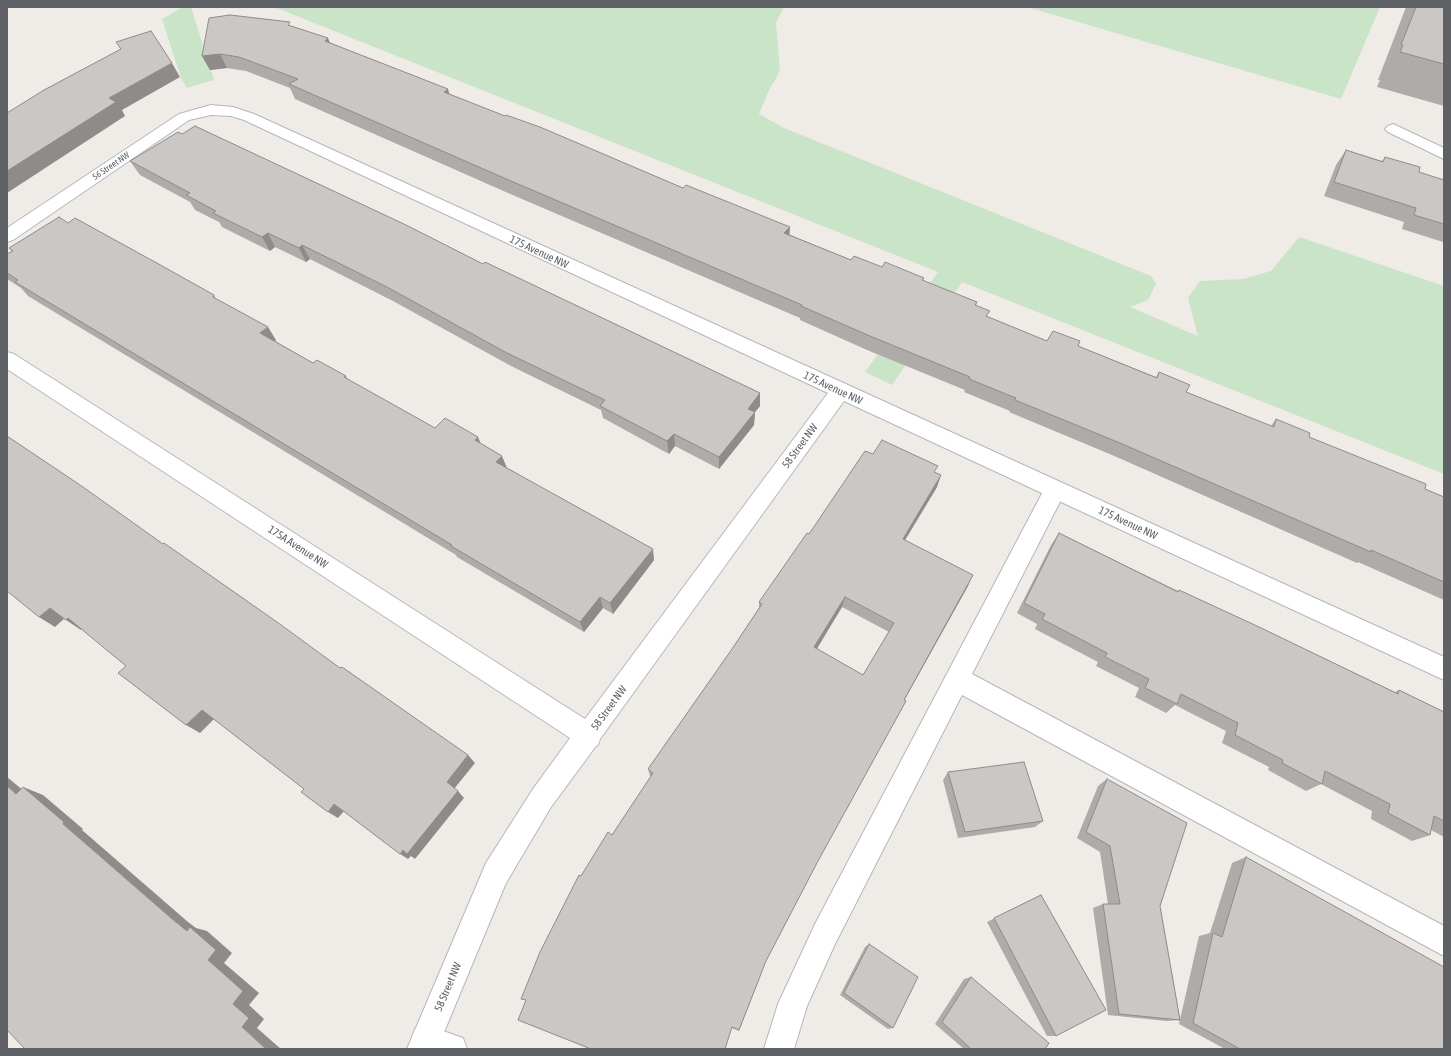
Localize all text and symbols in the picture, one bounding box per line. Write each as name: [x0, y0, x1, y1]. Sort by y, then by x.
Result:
street label: 56 Street NW: [90, 150, 132, 182]
street label: 175 Avenue NW: [507, 233, 571, 271]
street label: 175 Avenue NW: [801, 369, 865, 407]
street label: 58 Street NW: [779, 421, 821, 471]
street label: 175 Avenue NW: [1096, 504, 1160, 542]
street label: 175A Avenue NW: [266, 523, 330, 571]
street label: 58 Street NW: [588, 683, 630, 733]
street label: 58 Street NW: [432, 961, 464, 1013]

